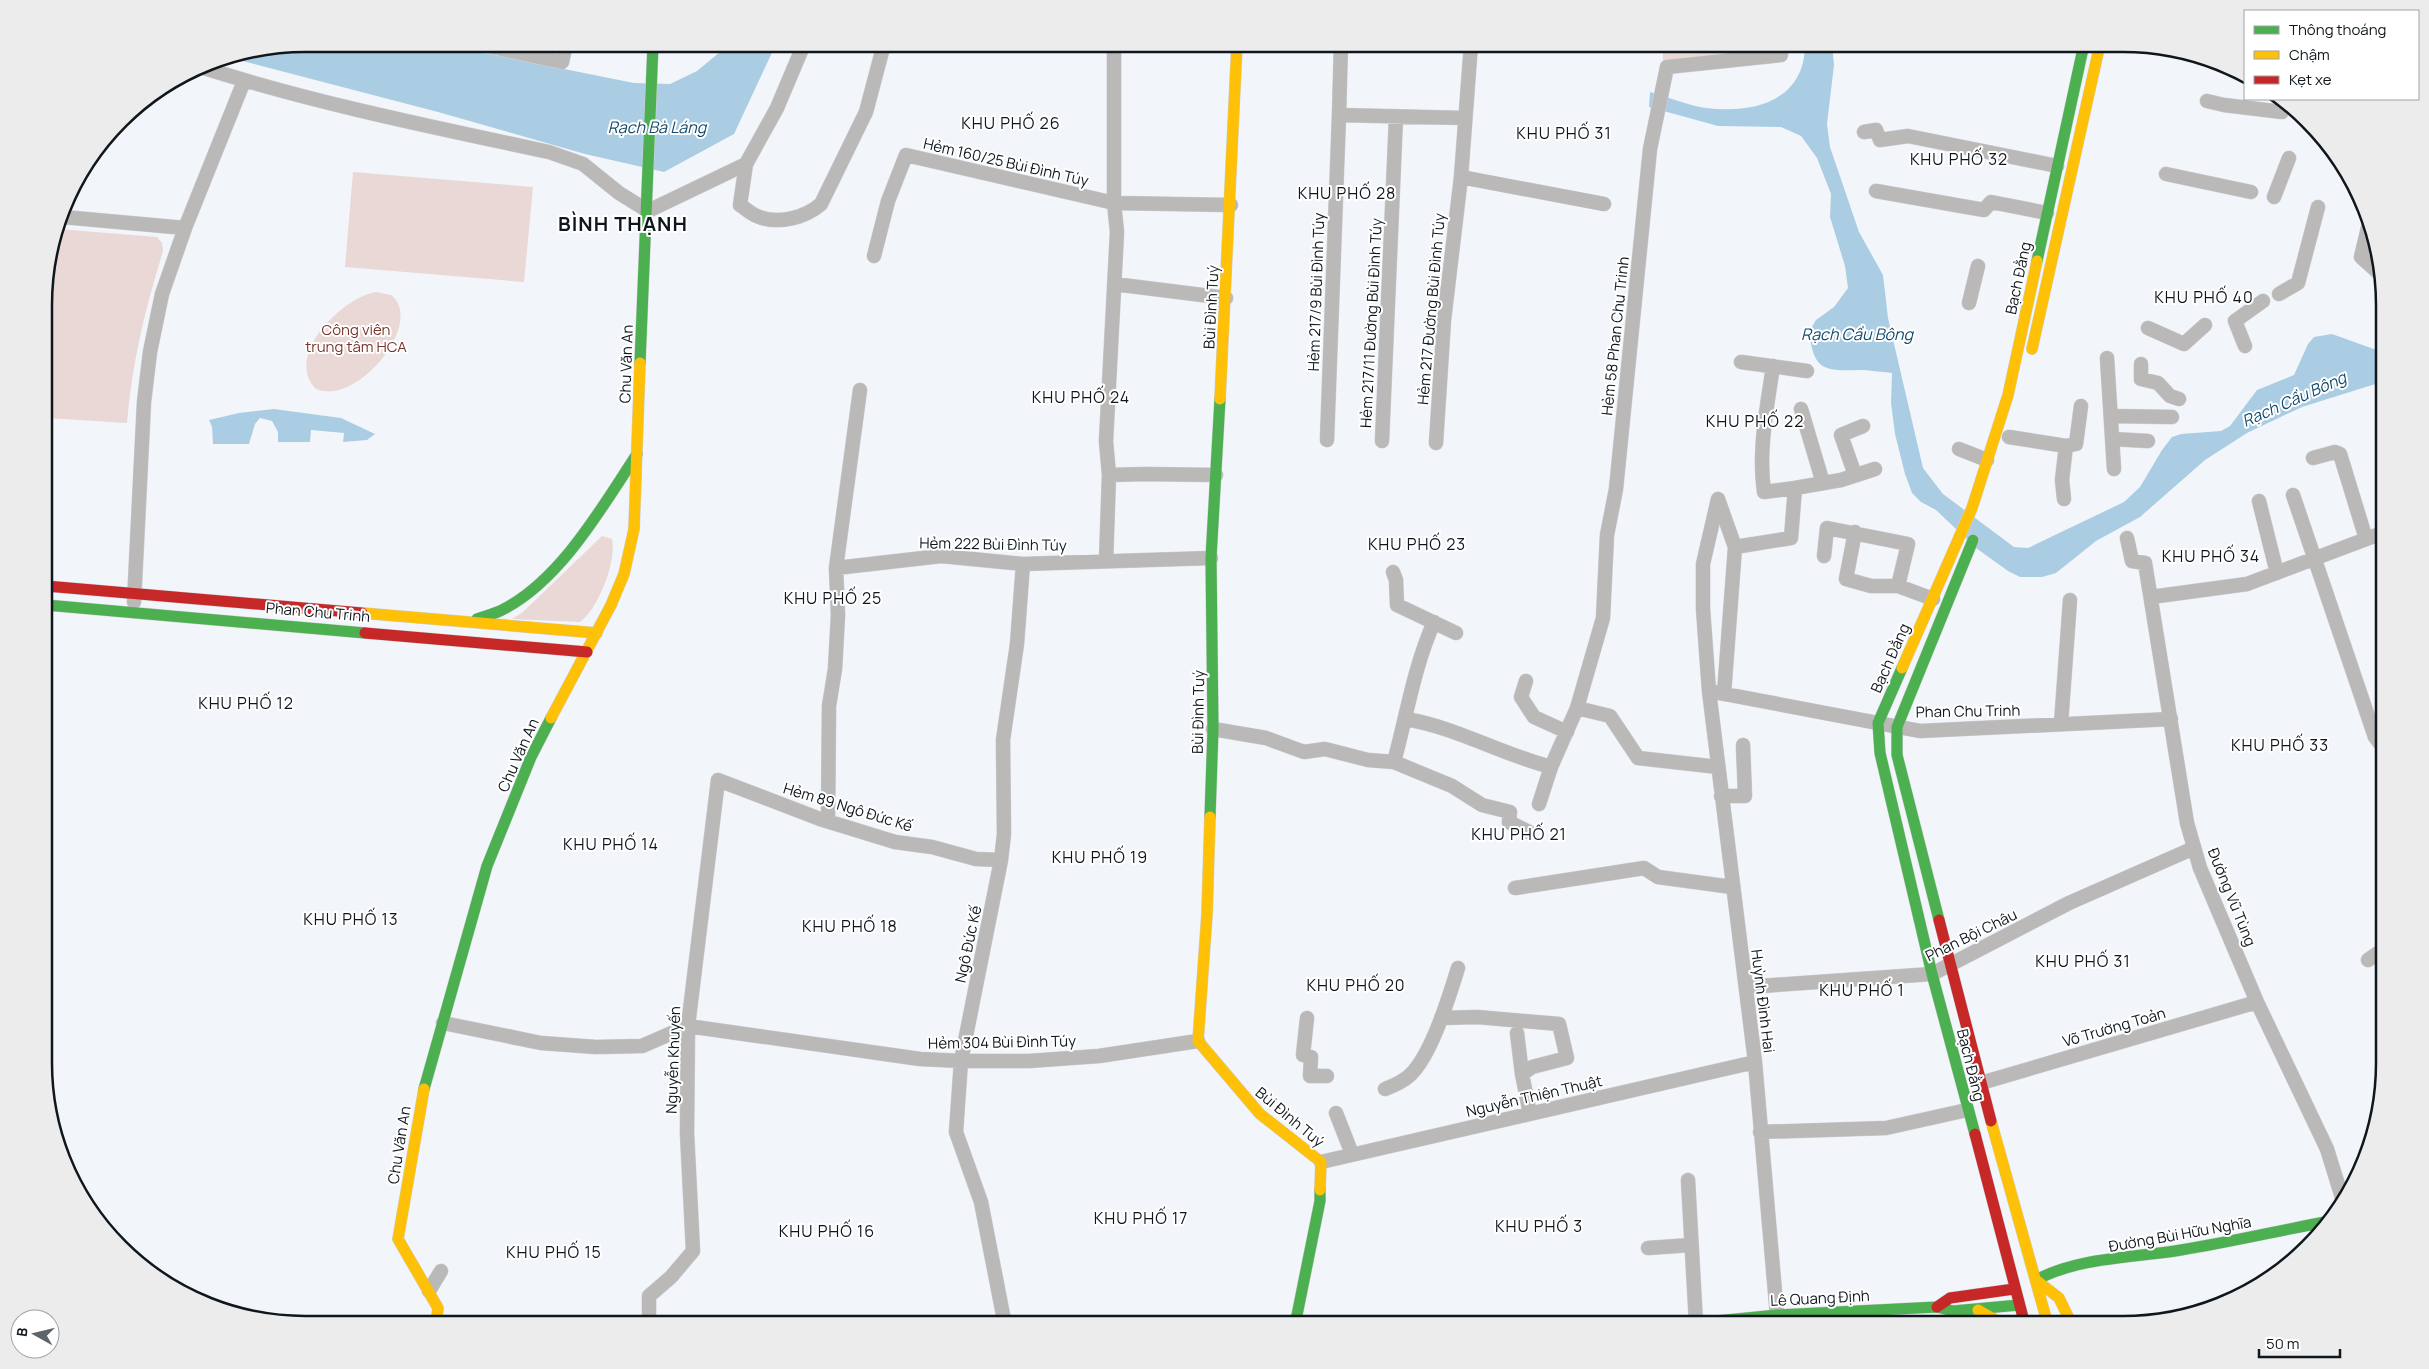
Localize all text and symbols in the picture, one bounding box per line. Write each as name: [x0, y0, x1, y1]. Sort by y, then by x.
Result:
legend: [2244, 10, 2419, 100]
text: Thông thoáng: [2289, 19, 2386, 40]
text: Chậm: [2289, 44, 2330, 65]
text: Kẹt xe: [2289, 69, 2332, 90]
district label: KHU PHỐ 26: [961, 111, 1061, 134]
water label: Rạch Bà Láng: [608, 116, 708, 138]
district label: KHU PHỐ 31: [1516, 121, 1612, 144]
street label: Hẻm 160/25 Bùi Đình Túy: [921, 133, 1091, 191]
district label: KHU PHỐ 32: [1910, 147, 2008, 170]
district label: KHU PHỐ 28: [1298, 181, 1396, 204]
district label: BÌNH THẠNH: [558, 210, 688, 237]
street label: Hẻm 217/9 Bùi Đình Túy: [1303, 212, 1329, 372]
street label: Hẻm 217 Đường Bùi Đình Túy: [1412, 212, 1450, 406]
street label: Hẻm 217/11 Đường Bùi Đình Túy: [1355, 218, 1387, 428]
street label: Bạch Đằng: [2000, 240, 2036, 316]
street label: Hẻm 58 Phan Chu Trinh: [1596, 255, 1634, 417]
street label: Bùi Đình Tuý: [1198, 264, 1224, 349]
district label: KHU PHỐ 40: [2154, 285, 2254, 308]
park label: Công viên trung tâm HCA: [305, 319, 407, 357]
water label: Rạch Cầu Bông: [1801, 323, 1914, 345]
street label: Chu Văn An: [614, 324, 638, 404]
water label: Rạch Cầu Bông: [2238, 366, 2351, 432]
district label: KHU PHỐ 24: [1032, 385, 1130, 408]
district label: KHU PHỐ 22: [1706, 409, 1804, 432]
street label: Hẻm 222 Bùi Đình Túy: [919, 532, 1067, 556]
district label: KHU PHỐ 23: [1368, 532, 1466, 555]
district label: KHU PHỐ 34: [2162, 544, 2260, 567]
district label: KHU PHỐ 25: [784, 586, 882, 609]
street label: Phan Chu Trinh: [265, 597, 371, 627]
street label: Bạch Đằng: [1865, 620, 1915, 696]
street label: Bùi Đình Tuý: [1187, 670, 1209, 754]
district label: KHU PHỐ 12: [198, 691, 294, 714]
street label: Phan Chu Trinh: [1915, 700, 2021, 722]
street label: Chu Văn An: [492, 715, 544, 795]
district label: KHU PHỐ 33: [2231, 733, 2329, 756]
street label: Hẻm 89 Ngô Đức Kế: [781, 777, 915, 837]
district label: KHU PHỐ 21: [1471, 822, 1567, 845]
district label: KHU PHỐ 14: [563, 832, 659, 855]
district label: KHU PHỐ 19: [1052, 845, 1148, 868]
street label: Đường Vũ Tùng: [2203, 845, 2261, 949]
street label: Ngô Đức Kế: [950, 903, 986, 984]
street label: Phan Bội Châu: [1922, 904, 2020, 966]
district label: KHU PHỐ 13: [303, 907, 399, 930]
district label: KHU PHỐ 18: [802, 914, 898, 937]
street label: Huỳnh Đình Hai: [1746, 948, 1780, 1054]
district label: KHU PHỐ 31: [2035, 949, 2131, 972]
district label: KHU PHỐ 20: [1306, 973, 1406, 996]
district label: KHU PHỐ 1: [1819, 978, 1905, 1001]
street label: Võ Trường Toản: [2060, 1002, 2168, 1052]
street label: Nguyễn Khuyến: [661, 1006, 685, 1114]
street label: Bạch Đằng: [1952, 1027, 1990, 1103]
street label: Hẻm 304 Bùi Đình Túy: [928, 1030, 1076, 1054]
street label: Nguyễn Thiện Thuật: [1464, 1070, 1604, 1122]
street label: Bùi Đình Tuý: [1251, 1082, 1329, 1152]
street label: Chu Văn An: [382, 1104, 416, 1185]
district label: KHU PHỐ 17: [1094, 1206, 1188, 1229]
street label: Đường Bùi Hữu Nghĩa: [2107, 1211, 2253, 1257]
district label: KHU PHỐ 3: [1495, 1214, 1583, 1237]
district label: KHU PHỐ 16: [779, 1219, 875, 1242]
district label: KHU PHỐ 15: [506, 1240, 602, 1263]
street label: Lê Quang Định: [1770, 1285, 1870, 1311]
north arrow: [10, 1309, 60, 1359]
text: B: [12, 1326, 32, 1338]
scale bar: [2259, 1326, 2340, 1358]
text: 50 m: [2266, 1333, 2300, 1354]

